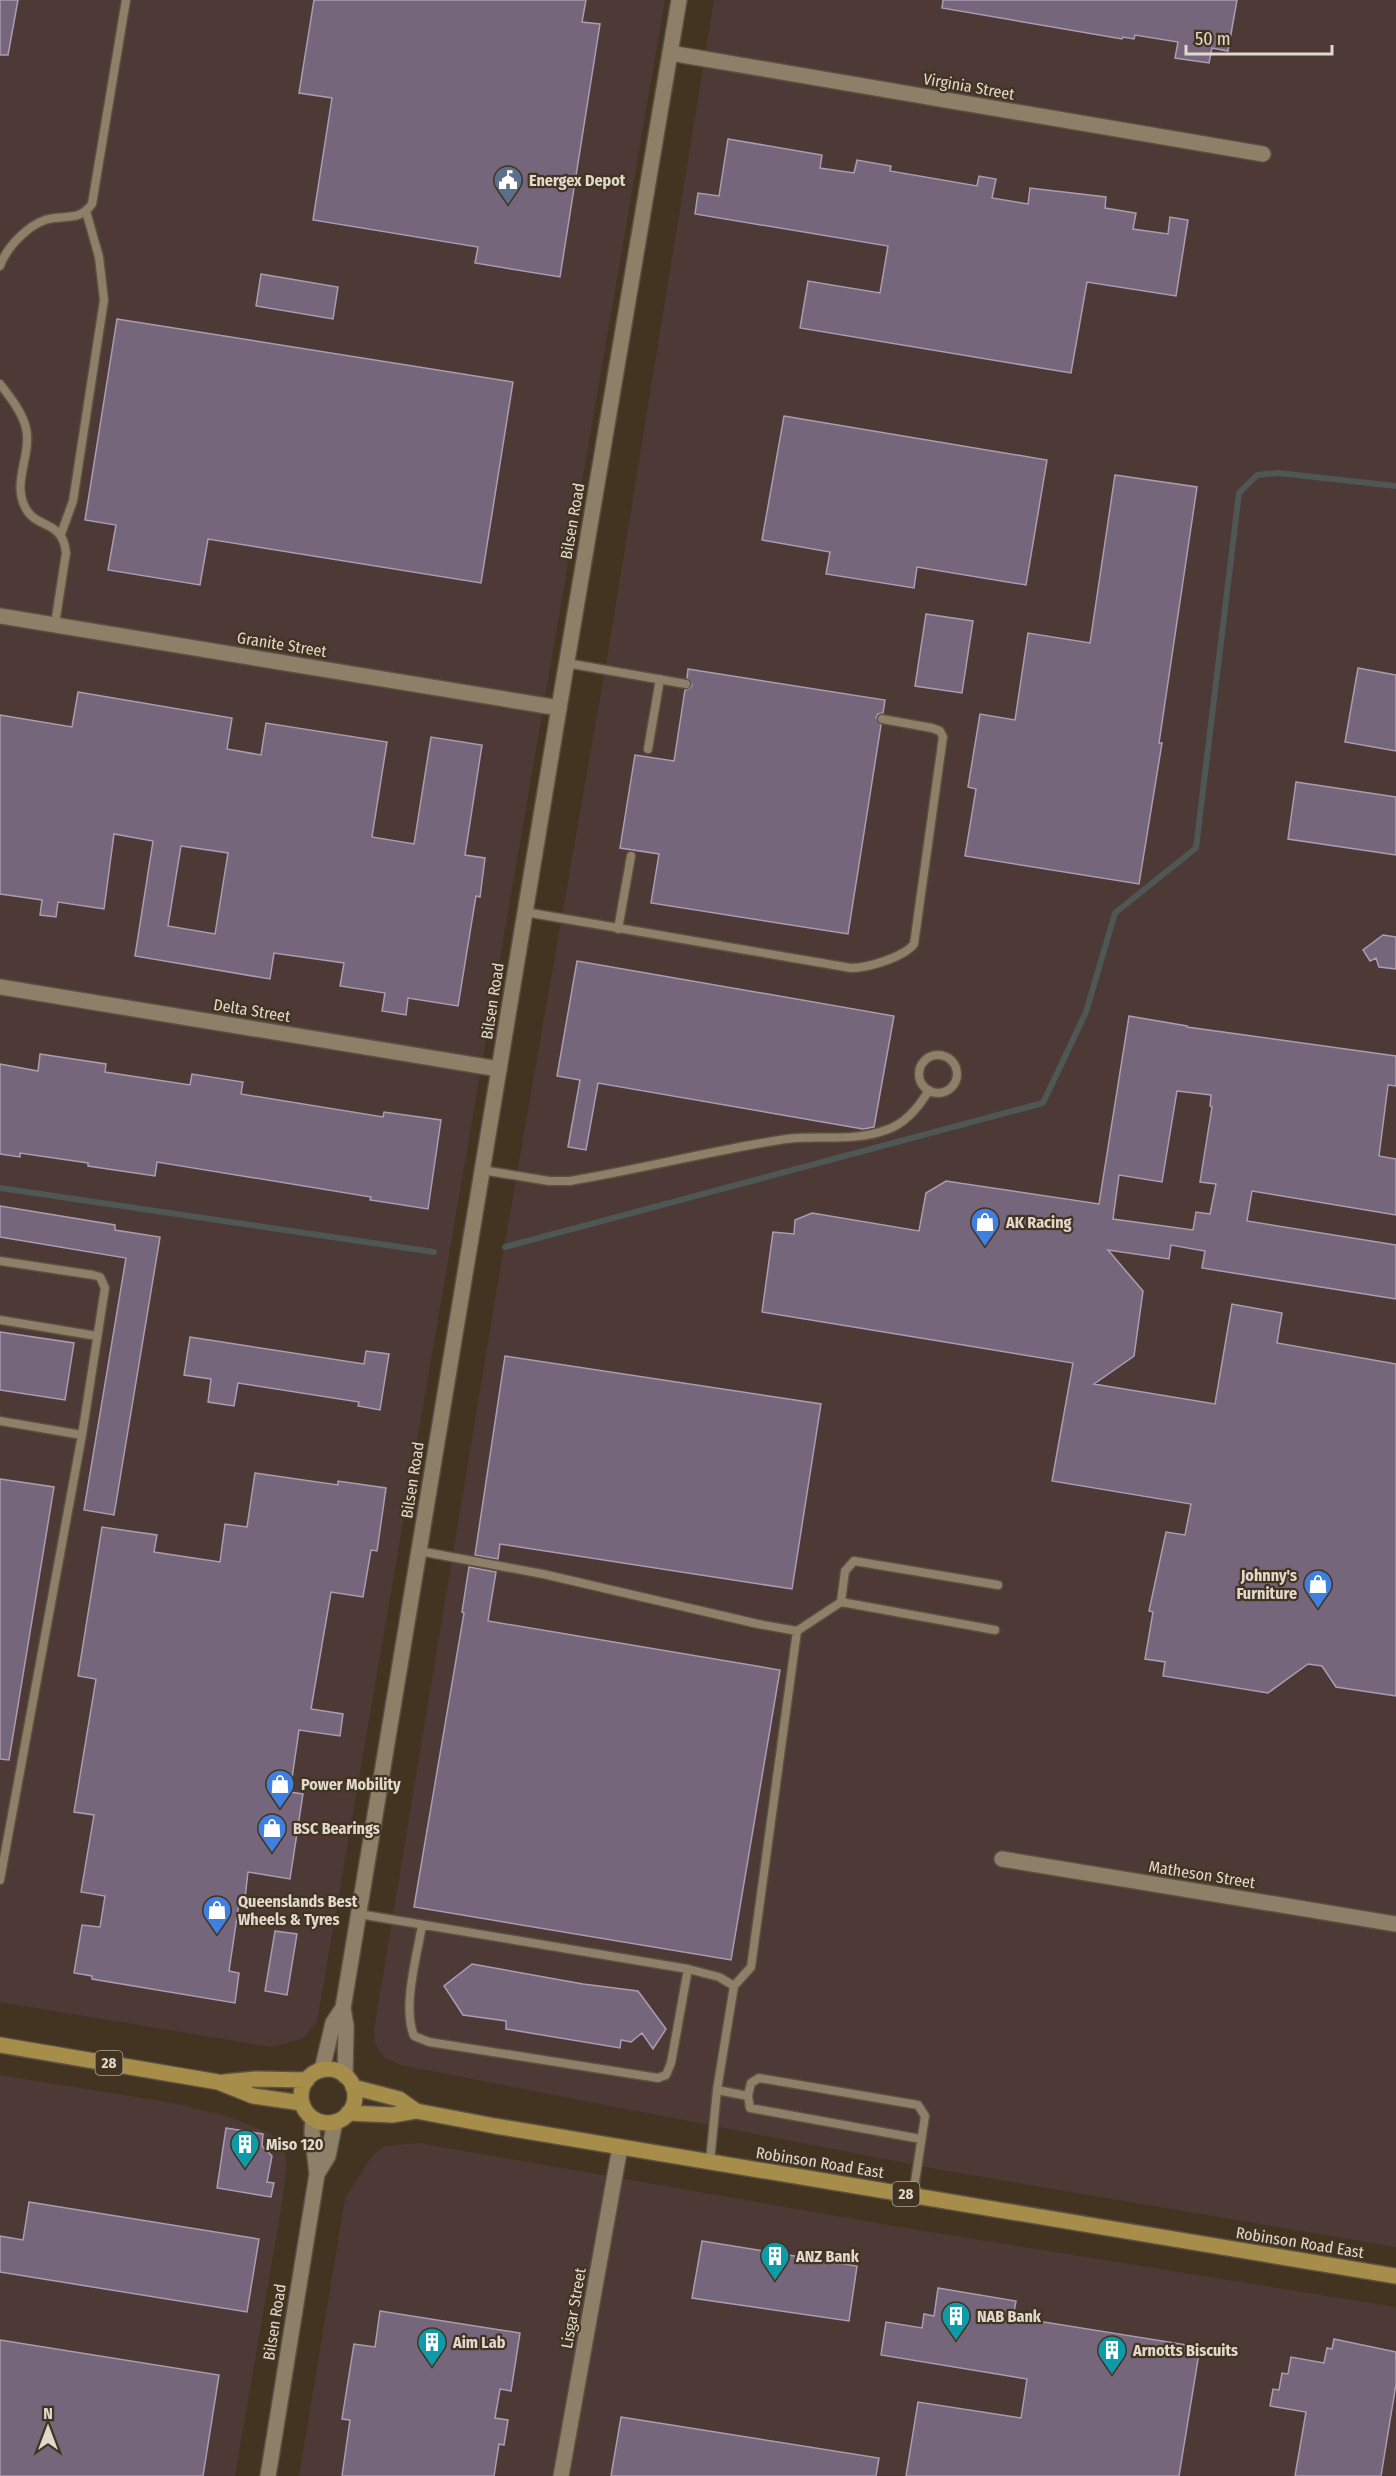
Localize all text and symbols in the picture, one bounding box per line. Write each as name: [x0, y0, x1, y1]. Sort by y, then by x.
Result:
scale bar: [1186, 18, 1332, 56]
text: 50 m: [1195, 28, 1231, 50]
street label: Virginia Street: [922, 69, 1017, 104]
public building icon: Energex Depot: [492, 164, 524, 206]
place label: Energex Depot: [529, 171, 626, 190]
street label: Bilsen Road: [556, 481, 589, 561]
street label: Granite Street: [236, 628, 329, 661]
street label: Bilsen Road: [477, 962, 508, 1041]
street label: Delta Street: [212, 995, 292, 1026]
shop icon: AK Racing: [969, 1206, 1001, 1248]
place label: AK Racing: [1005, 1213, 1072, 1232]
street label: Bilsen Road: [397, 1441, 428, 1520]
place label: Johnny's Furniture: [1236, 1566, 1297, 1603]
shop icon: Johnny's Furniture: [1302, 1568, 1334, 1610]
shop icon: Power Mobility: [264, 1768, 296, 1810]
place label: Power Mobility: [301, 1775, 401, 1794]
shop icon: BSC Bearings: [256, 1812, 288, 1854]
place label: BSC Bearings: [293, 1819, 380, 1838]
street label: Matheson Street: [1147, 1857, 1257, 1892]
place label: Queenslands Best Wheels & Tyres: [238, 1892, 358, 1929]
shop icon: Queenslands Best Wheels & Tyres: [201, 1894, 233, 1936]
road number: 28: [96, 2051, 122, 2075]
building icon: Miso 120: [229, 2128, 261, 2170]
place label: Miso 120: [266, 2135, 324, 2154]
street label: Robinson Road East: [755, 2143, 886, 2182]
road number: 28: [892, 2182, 920, 2206]
street label: Robinson Road East: [1235, 2223, 1366, 2262]
building icon: ANZ Bank: [759, 2240, 791, 2282]
place label: ANZ Bank: [795, 2247, 860, 2266]
street label: Lisgar Street: [557, 2265, 590, 2350]
street label: Bilsen Road: [259, 2283, 290, 2362]
building icon: NAB Bank: [940, 2300, 972, 2342]
place label: NAB Bank: [977, 2307, 1042, 2326]
building icon: Aim Lab: [416, 2326, 448, 2368]
place label: Aim Lab: [452, 2333, 506, 2352]
building icon: Arnotts Biscuits: [1096, 2334, 1128, 2376]
place label: Arnotts Biscuits: [1132, 2341, 1238, 2360]
north arrow: [18, 2398, 78, 2458]
text: N: [43, 2404, 53, 2423]

